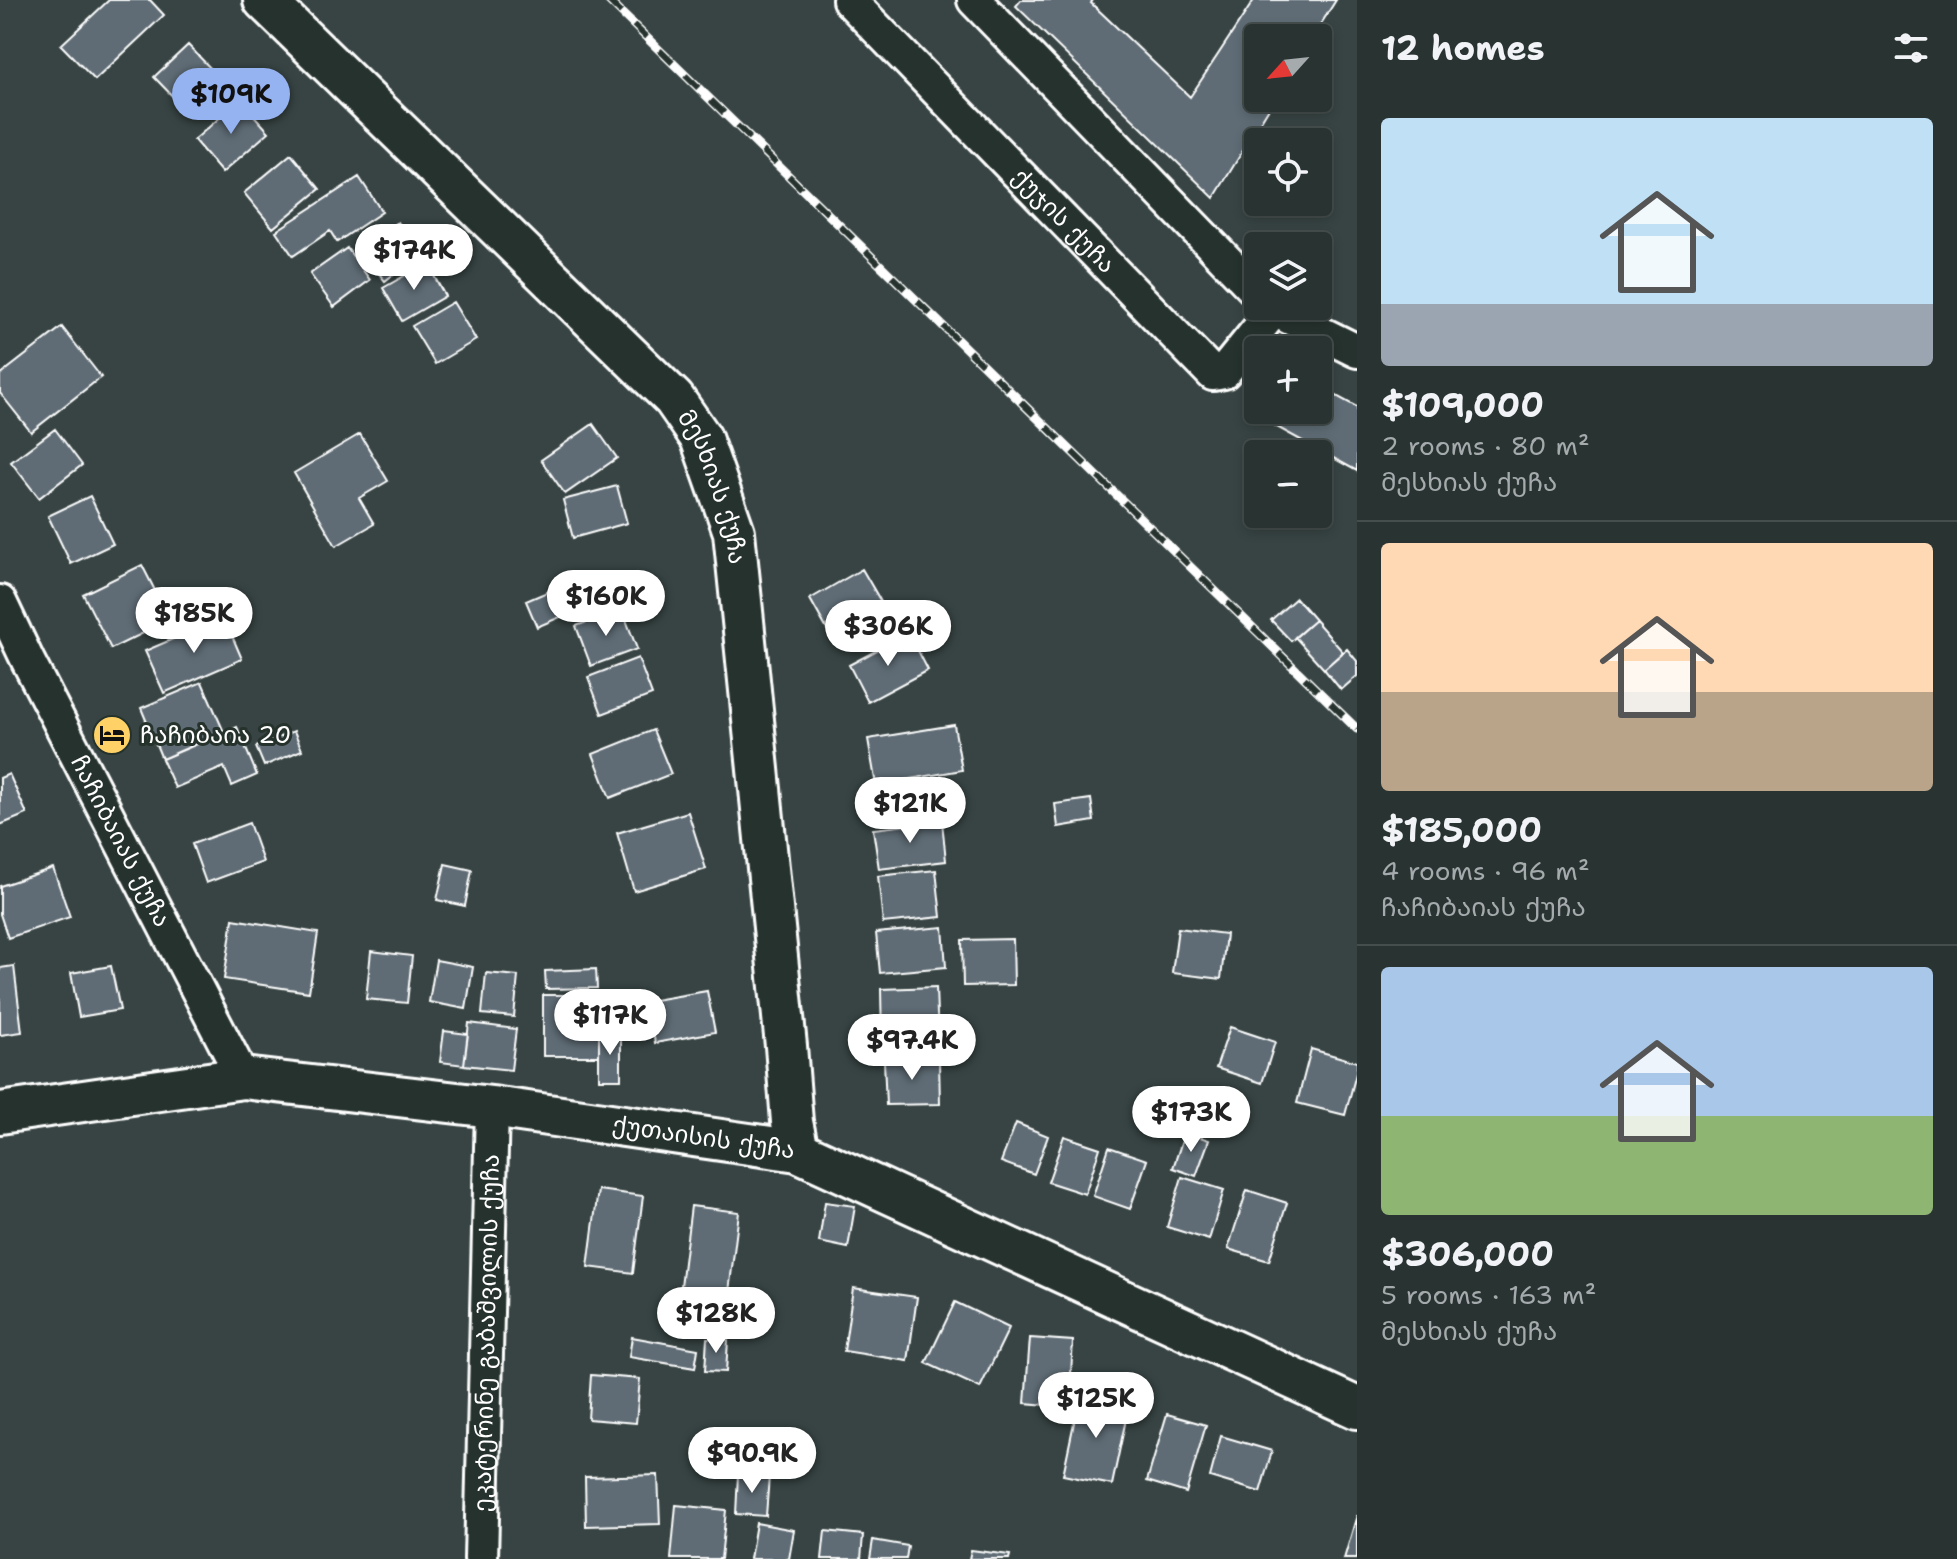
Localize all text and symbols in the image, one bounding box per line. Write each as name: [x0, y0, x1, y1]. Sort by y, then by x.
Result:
north arrow: [1244, 24, 1332, 112]
map controls: [1244, 24, 1332, 528]
text: 12 homes: [1381, 25, 1545, 71]
icon: filters: [1889, 26, 1933, 70]
pin: $109K: [175, 68, 287, 136]
text: $109K: [190, 76, 272, 111]
button: locate: [1244, 128, 1332, 216]
street label: ქუჯის ქუჩა: [1005, 161, 1122, 280]
icon: home: [1585, 170, 1729, 314]
pin: $174K: [358, 224, 470, 292]
text: $174K: [373, 232, 455, 267]
button: layers: [1244, 232, 1332, 320]
button: +: [1244, 336, 1332, 424]
text: $109,000: [1381, 382, 1544, 428]
street label: მესხიას ქუჩა: [670, 403, 753, 566]
text: 2 rooms · 80 m²: [1381, 428, 1590, 463]
button: −: [1244, 440, 1332, 528]
text: მესხიას ქუჩა: [1381, 464, 1557, 499]
pin: $160K: [550, 570, 662, 638]
text: $160K: [565, 578, 647, 613]
pin: $185K: [138, 587, 250, 655]
text: $185K: [154, 595, 234, 630]
icon: home: [1585, 595, 1729, 739]
pin: $306K: [832, 600, 944, 668]
text: $306K: [843, 608, 933, 643]
hotel icon: ჩაჩიბაია 20: [91, 714, 133, 756]
place label: ჩაჩიბაია 20: [140, 719, 291, 751]
street label: ჩაჩიბაიას ქუჩა: [63, 750, 178, 933]
pin: $121K: [854, 777, 966, 845]
text: $121K: [873, 785, 947, 820]
text: $185,000: [1381, 807, 1542, 853]
text: 4 rooms · 96 m²: [1381, 853, 1590, 888]
text: ჩაჩიბაიას ქუჩა: [1381, 889, 1586, 924]
pin: $117K: [554, 989, 666, 1057]
text: $117K: [572, 997, 648, 1032]
pin: $97.4K: [847, 1014, 977, 1082]
icon: home: [1585, 1019, 1729, 1163]
text: $97.4K: [866, 1022, 958, 1057]
pin: $173K: [1135, 1086, 1247, 1154]
text: $173K: [1150, 1094, 1232, 1129]
street label: ქუთაისის ქუჩა: [610, 1109, 797, 1166]
street label: ეკატერინე გაბაშვილის ქუჩა: [466, 1154, 507, 1512]
text: $306,000: [1381, 1231, 1554, 1277]
text: 5 rooms · 163 m²: [1381, 1277, 1596, 1312]
pin: $128K: [660, 1287, 772, 1355]
text: $128K: [675, 1295, 757, 1330]
text: მესხიას ქუჩა: [1381, 1313, 1557, 1348]
pin: $125K: [1040, 1372, 1152, 1440]
text: $125K: [1056, 1380, 1136, 1415]
pin: $90.9K: [687, 1427, 817, 1495]
text: $90.9K: [706, 1435, 798, 1470]

